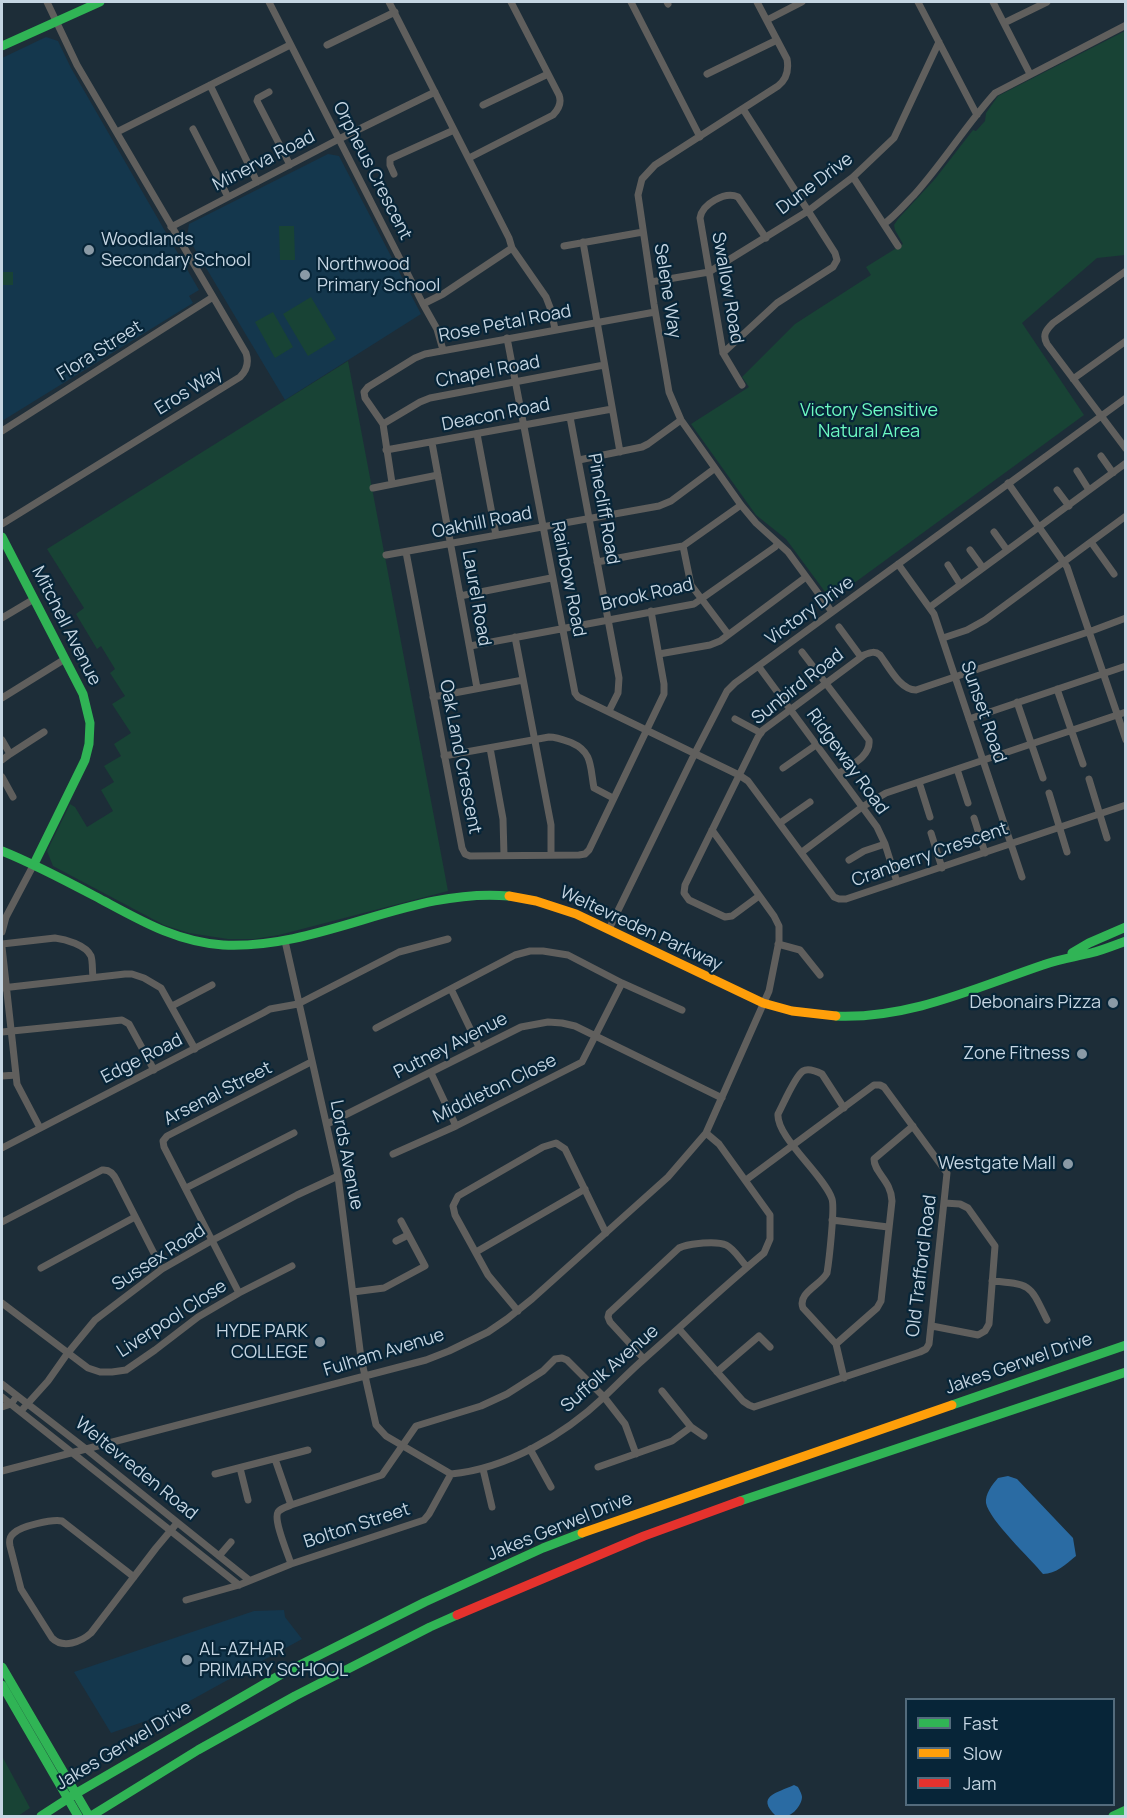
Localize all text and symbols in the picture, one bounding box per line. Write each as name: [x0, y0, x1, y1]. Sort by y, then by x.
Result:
street label: Orpheus Crescent: [328, 98, 416, 244]
street label: Minerva Road: [209, 126, 319, 196]
street label: Dune Drive: [773, 148, 857, 220]
place label: Woodlands Secondary School: [101, 229, 251, 272]
street label: Swallow Road: [707, 230, 747, 346]
street label: Selene Way: [649, 242, 685, 340]
marker: Woodlands Secondary School: [82, 243, 96, 257]
place label: Northwood Primary School: [317, 254, 441, 296]
marker: Northwood Primary School: [298, 268, 312, 282]
street label: Rose Petal Road: [437, 301, 573, 347]
street label: Flora Street: [53, 316, 147, 386]
street label: Chapel Road: [434, 351, 542, 393]
street label: Eros Way: [151, 362, 227, 420]
street label: Deacon Road: [440, 394, 552, 436]
park label: Victory Sensitive Natural Area: [800, 400, 938, 442]
street label: Pinecliff Road: [583, 452, 623, 566]
street label: Oakhill Road: [430, 503, 534, 543]
street label: Rainbow Road: [546, 519, 590, 639]
street label: Laurel Road: [457, 548, 495, 648]
street label: Mitchell Avenue: [27, 563, 105, 689]
street label: Victory Drive: [762, 572, 858, 650]
street label: Brook Road: [599, 574, 695, 616]
street label: Sunbird Road: [748, 644, 848, 730]
street label: Sunset Road: [956, 658, 1010, 766]
street label: Oak Land Crescent: [434, 678, 486, 836]
street label: Ridgeway Road: [801, 705, 893, 819]
street label: Cranberry Crescent: [849, 818, 1011, 892]
street label: Weltevreden Parkway: [556, 882, 726, 976]
place label: Debonairs Pizza: [969, 992, 1101, 1014]
marker: Debonairs Pizza: [1106, 996, 1120, 1010]
street label: Putney Avenue: [391, 1008, 511, 1084]
street label: Edge Road: [98, 1029, 186, 1089]
place label: Zone Fitness: [963, 1043, 1070, 1065]
marker: Zone Fitness: [1075, 1047, 1089, 1061]
street label: Middleton Close: [430, 1050, 560, 1128]
street label: Arsenal Street: [160, 1057, 276, 1131]
street label: Lords Avenue: [325, 1098, 367, 1212]
place label: Westgate Mall: [938, 1153, 1056, 1175]
marker: Westgate Mall: [1061, 1157, 1075, 1171]
street label: Old Trafford Road: [903, 1194, 941, 1338]
street label: Sussex Road: [108, 1220, 210, 1296]
street label: Liverpool Close: [113, 1275, 231, 1363]
place label: HYDE PARK COLLEGE: [216, 1321, 308, 1364]
street label: Suffolk Avenue: [557, 1321, 663, 1417]
street label: Fulham Avenue: [321, 1324, 447, 1382]
street label: Jakes Gerwel Drive: [943, 1329, 1095, 1399]
marker: HYDE PARK COLLEGE: [313, 1335, 327, 1349]
street label: Weltevreden Road: [70, 1413, 202, 1525]
street label: Jakes Gerwel Drive: [484, 1488, 636, 1566]
street label: Bolton Street: [301, 1499, 413, 1553]
place label: AL-AZHAR PRIMARY SCHOOL: [199, 1639, 348, 1682]
marker: AL-AZHAR PRIMARY SCHOOL: [180, 1653, 194, 1667]
street label: Jakes Gerwel Drive: [52, 1697, 196, 1795]
legend: [905, 1698, 1115, 1806]
text: Fast: [963, 1711, 998, 1735]
text: Slow: [963, 1741, 1002, 1765]
text: Jam: [963, 1771, 997, 1795]

